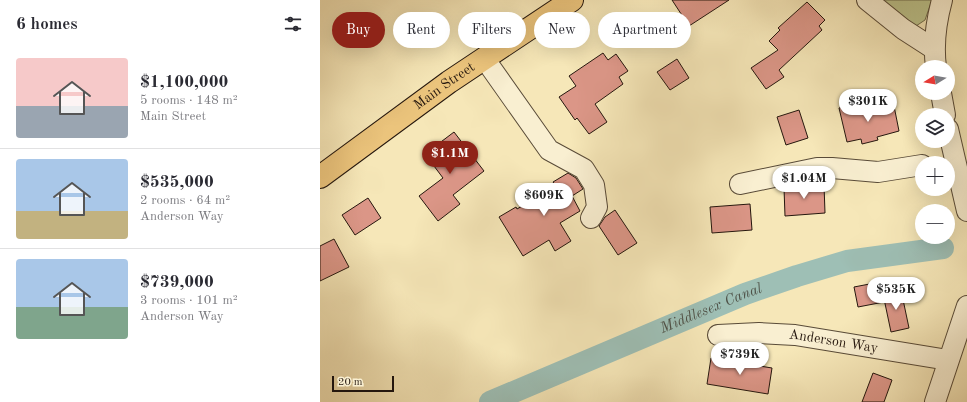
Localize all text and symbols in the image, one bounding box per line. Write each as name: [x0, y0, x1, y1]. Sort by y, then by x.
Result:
chip: Buy: [332, 12, 385, 48]
chip: Rent: [393, 12, 450, 48]
chip: Filters: [458, 12, 526, 48]
chip: New: [534, 12, 590, 48]
chip: Apartment: [598, 12, 691, 48]
icon: filters: [282, 13, 304, 35]
text: 6 homes: [16, 16, 78, 33]
street label: Main Street: [411, 60, 477, 112]
north arrow: [915, 60, 955, 100]
map controls: [915, 60, 955, 244]
icon: home: [48, 74, 96, 122]
text: $1,100,000: [140, 74, 228, 91]
pin: $301K: [840, 89, 896, 123]
text: 5 rooms · 148 m²: [140, 94, 238, 107]
text: $301K: [848, 95, 888, 108]
button: layers: [915, 108, 955, 148]
text: Main Street: [140, 110, 206, 123]
pin: $1.1M: [422, 141, 478, 175]
text: $1.1M: [431, 147, 469, 160]
button: +: [915, 156, 955, 196]
pin: $1.04M: [771, 166, 837, 200]
text: $1.04M: [781, 172, 827, 185]
text: $535,000: [140, 174, 214, 191]
icon: home: [48, 175, 96, 223]
pin: $609K: [516, 183, 572, 217]
text: $609K: [524, 189, 564, 202]
text: 2 rooms · 64 m²: [140, 194, 230, 207]
button: −: [915, 204, 955, 244]
text: Anderson Way: [140, 210, 224, 223]
text: $739,000: [140, 274, 214, 291]
icon: home: [48, 275, 96, 323]
pin: $535K: [868, 277, 924, 311]
water label: Middlesex Canal: [657, 281, 765, 337]
text: $535K: [876, 283, 916, 296]
text: 3 rooms · 101 m²: [140, 294, 238, 307]
text: Anderson Way: [140, 310, 224, 323]
street label: Anderson Way: [788, 328, 880, 356]
pin: $739K: [712, 342, 768, 376]
text: $739K: [720, 348, 760, 361]
scale bar: [332, 374, 394, 393]
text: 20 m: [338, 377, 363, 388]

